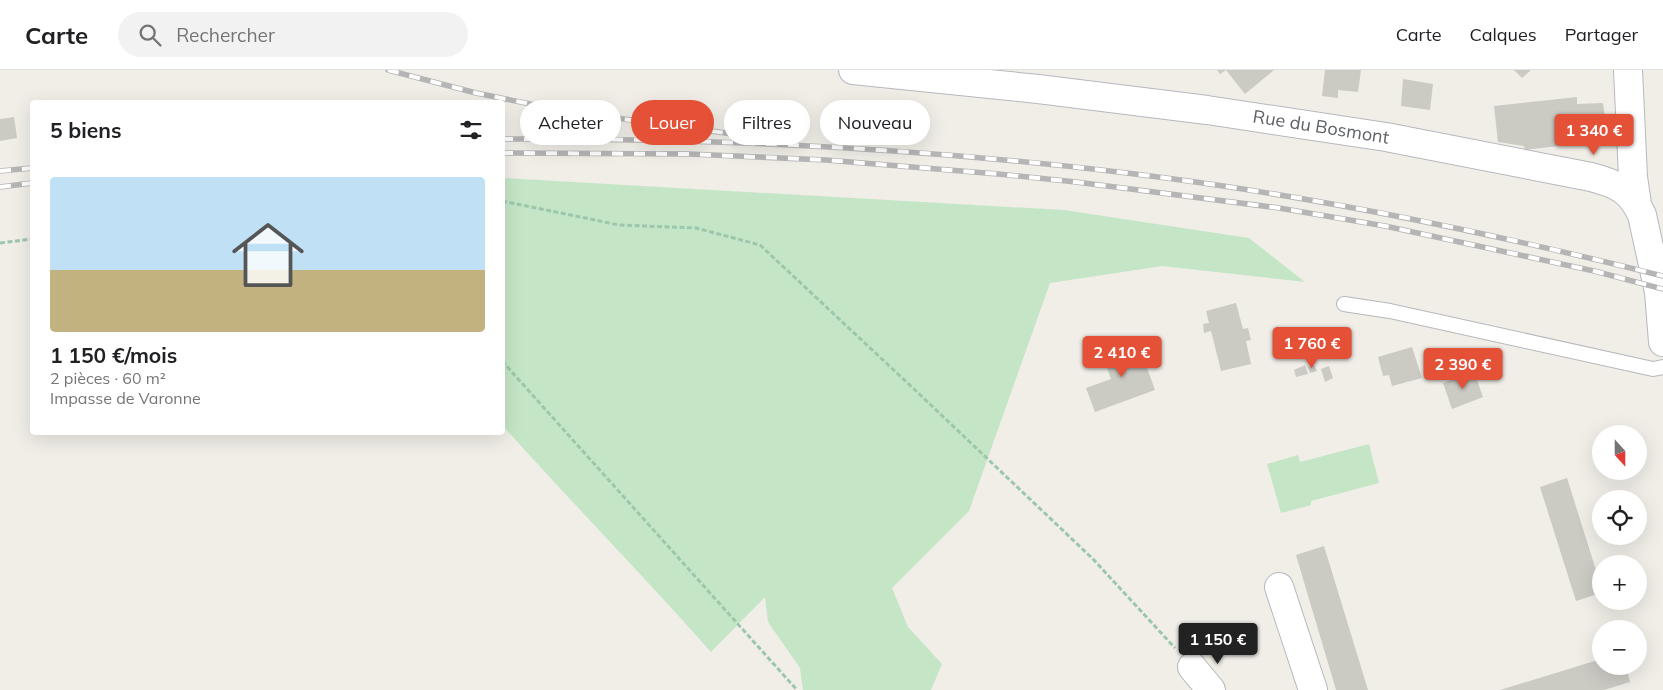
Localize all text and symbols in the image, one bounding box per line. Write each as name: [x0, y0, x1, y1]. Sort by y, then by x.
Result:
search box: [118, 12, 468, 57]
text: Carte: [25, 20, 88, 50]
icon: search: [136, 21, 164, 49]
text: Rechercher: [176, 23, 275, 47]
text: Carte: [1396, 23, 1442, 46]
text: Calques: [1470, 23, 1537, 46]
text: Partager: [1565, 23, 1638, 46]
chip: Acheter: [520, 100, 621, 145]
chip: Louer: [631, 100, 714, 145]
chip: Filtres: [724, 100, 810, 145]
chip: Nouveau: [820, 100, 930, 145]
street label: Rue du Bosmont: [1251, 104, 1391, 149]
pin: 1 340 €: [1548, 114, 1640, 156]
icon: filters: [457, 116, 485, 144]
text: 5 biens: [50, 117, 122, 143]
text: 1 340 €: [1566, 120, 1622, 140]
icon: home: [223, 210, 313, 300]
pin: 1 760 €: [1266, 326, 1358, 369]
text: 1 760 €: [1284, 333, 1340, 353]
pin: 2 410 €: [1076, 336, 1168, 378]
text: 1 150 €/mois: [50, 342, 177, 368]
text: 2 410 €: [1094, 342, 1150, 362]
pin: 2 390 €: [1417, 348, 1509, 390]
text: 2 390 €: [1435, 354, 1491, 374]
text: 2 pièces · 60 m²: [50, 368, 166, 388]
text: Impasse de Varonne: [50, 388, 201, 408]
north arrow: [1592, 425, 1648, 480]
map controls: [1592, 425, 1647, 675]
button: locate: [1592, 490, 1647, 545]
button: +: [1592, 555, 1647, 610]
button: −: [1592, 620, 1647, 675]
pin: 1 150 €: [1172, 622, 1264, 665]
text: 1 150 €: [1190, 629, 1246, 649]

